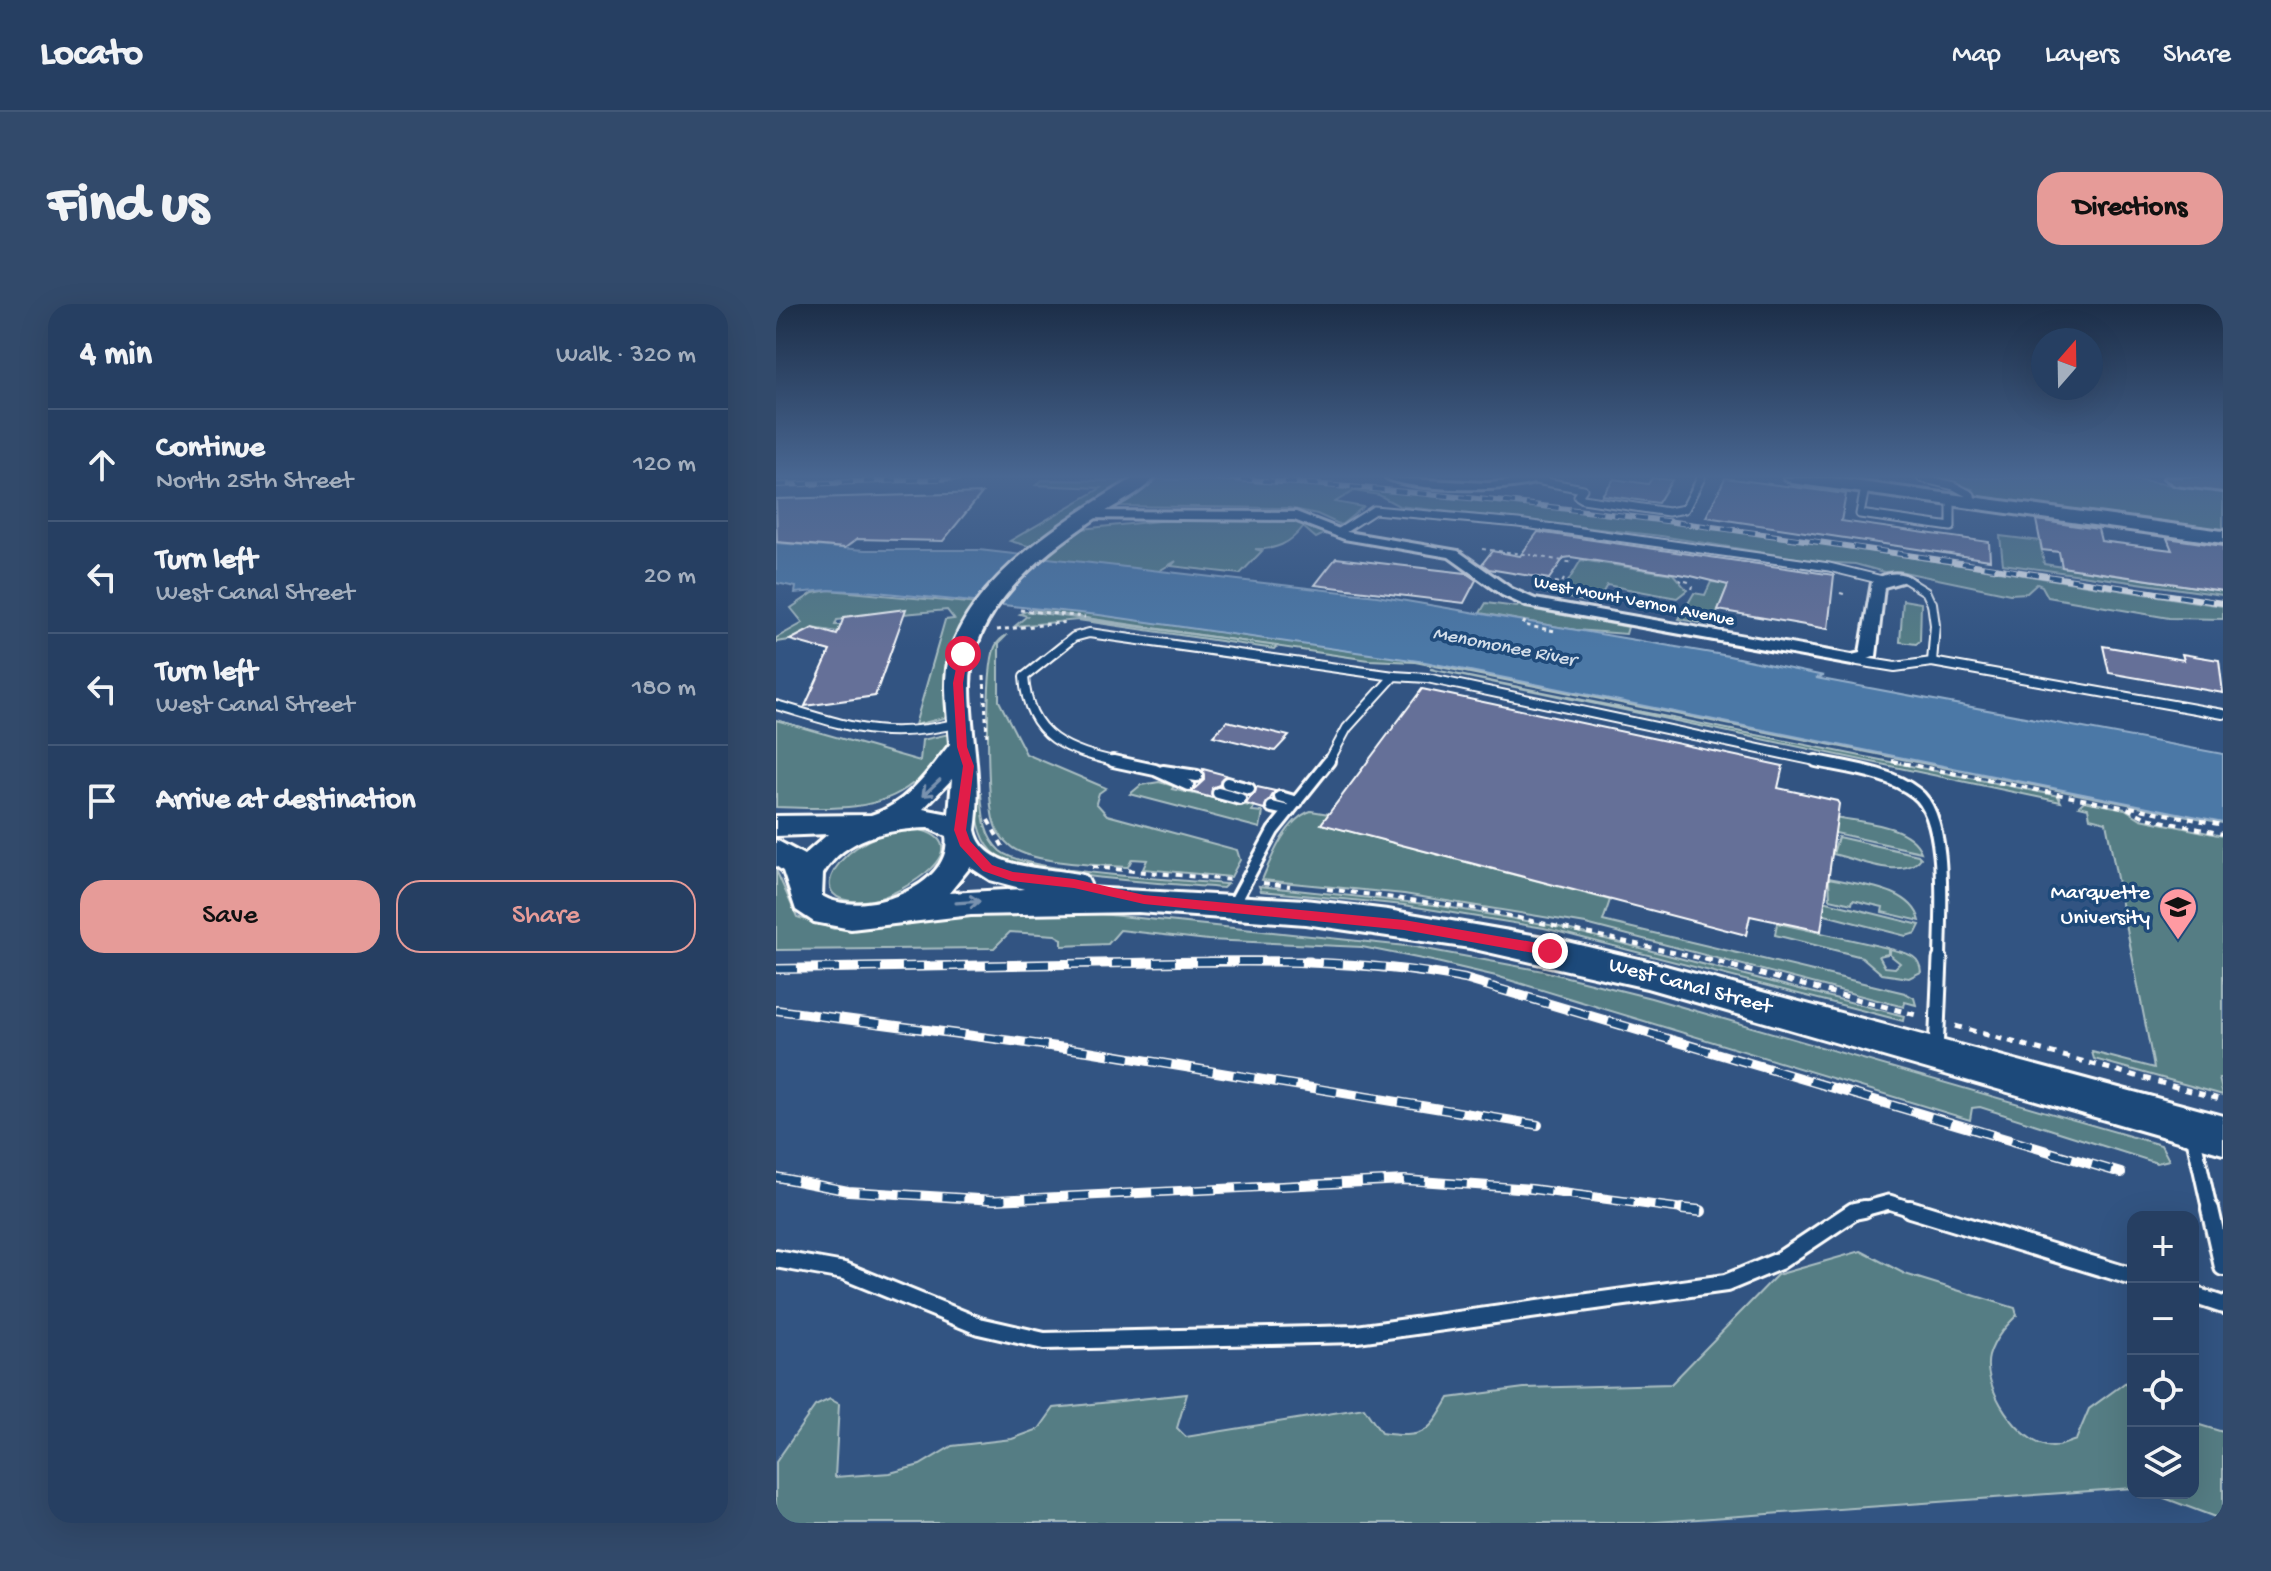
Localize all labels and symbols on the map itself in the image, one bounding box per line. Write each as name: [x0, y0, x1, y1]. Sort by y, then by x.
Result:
north arrow: [2031, 328, 2103, 400]
street label: West Mount Vernon Avenue: [1532, 572, 1737, 632]
water label: Menomonee River: [1431, 623, 1581, 674]
route start: [945, 636, 981, 672]
one-way arrow: [921, 778, 941, 797]
place label: Marquette University: [2051, 881, 2151, 932]
school or university icon: Marquette University: [2157, 886, 2199, 941]
one-way arrow: [954, 894, 981, 909]
route end: [1532, 933, 1568, 969]
street label: West Canal Street: [1606, 953, 1776, 1022]

